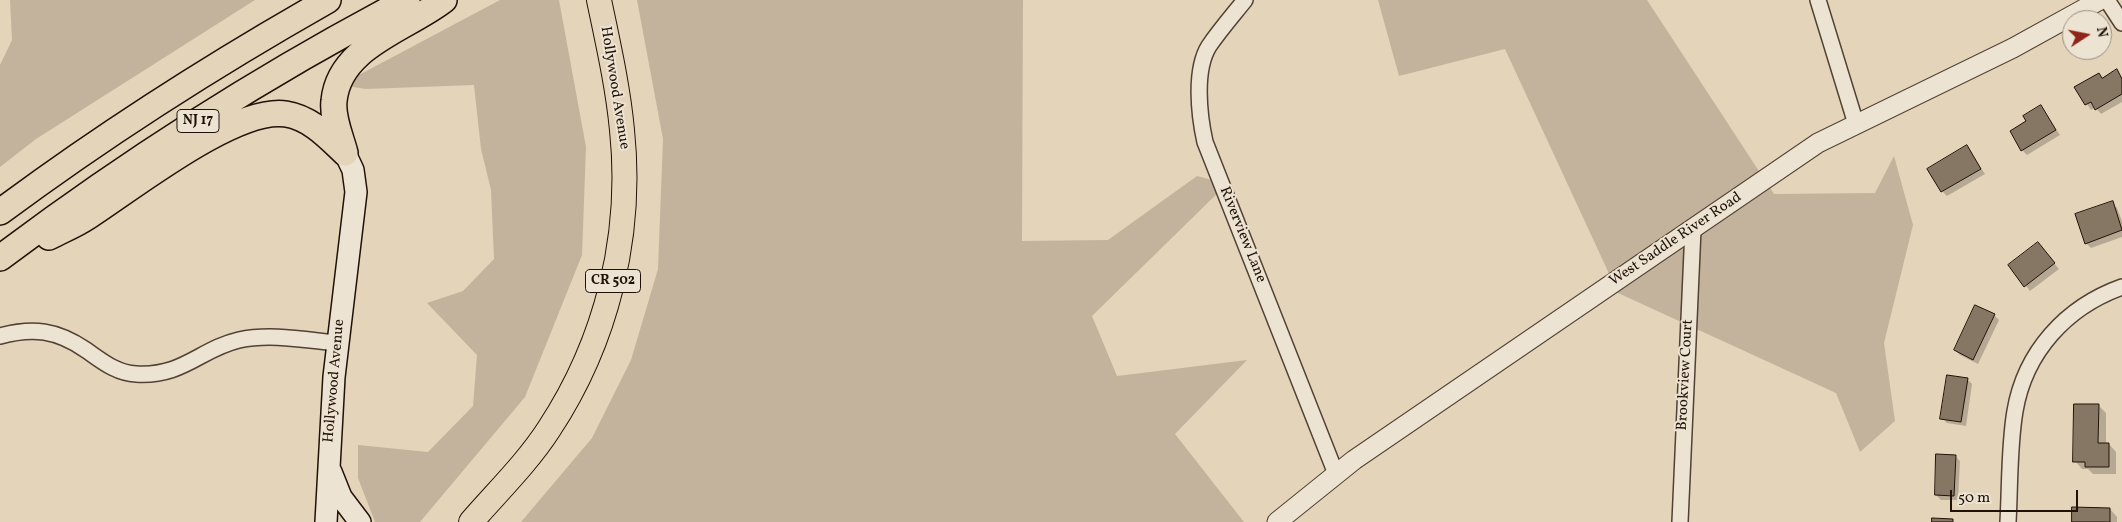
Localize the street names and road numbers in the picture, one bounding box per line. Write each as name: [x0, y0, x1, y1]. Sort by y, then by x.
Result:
street label: Hollywood Avenue: [595, 25, 633, 151]
road number: NJ 17: [177, 110, 219, 132]
street label: Riverview Lane: [1215, 184, 1269, 286]
street label: West Saddle River Road: [1606, 189, 1746, 291]
road number: CR 502: [586, 270, 640, 292]
street label: Hollywood Avenue: [321, 318, 349, 444]
street label: Brookview Court: [1674, 319, 1698, 431]

